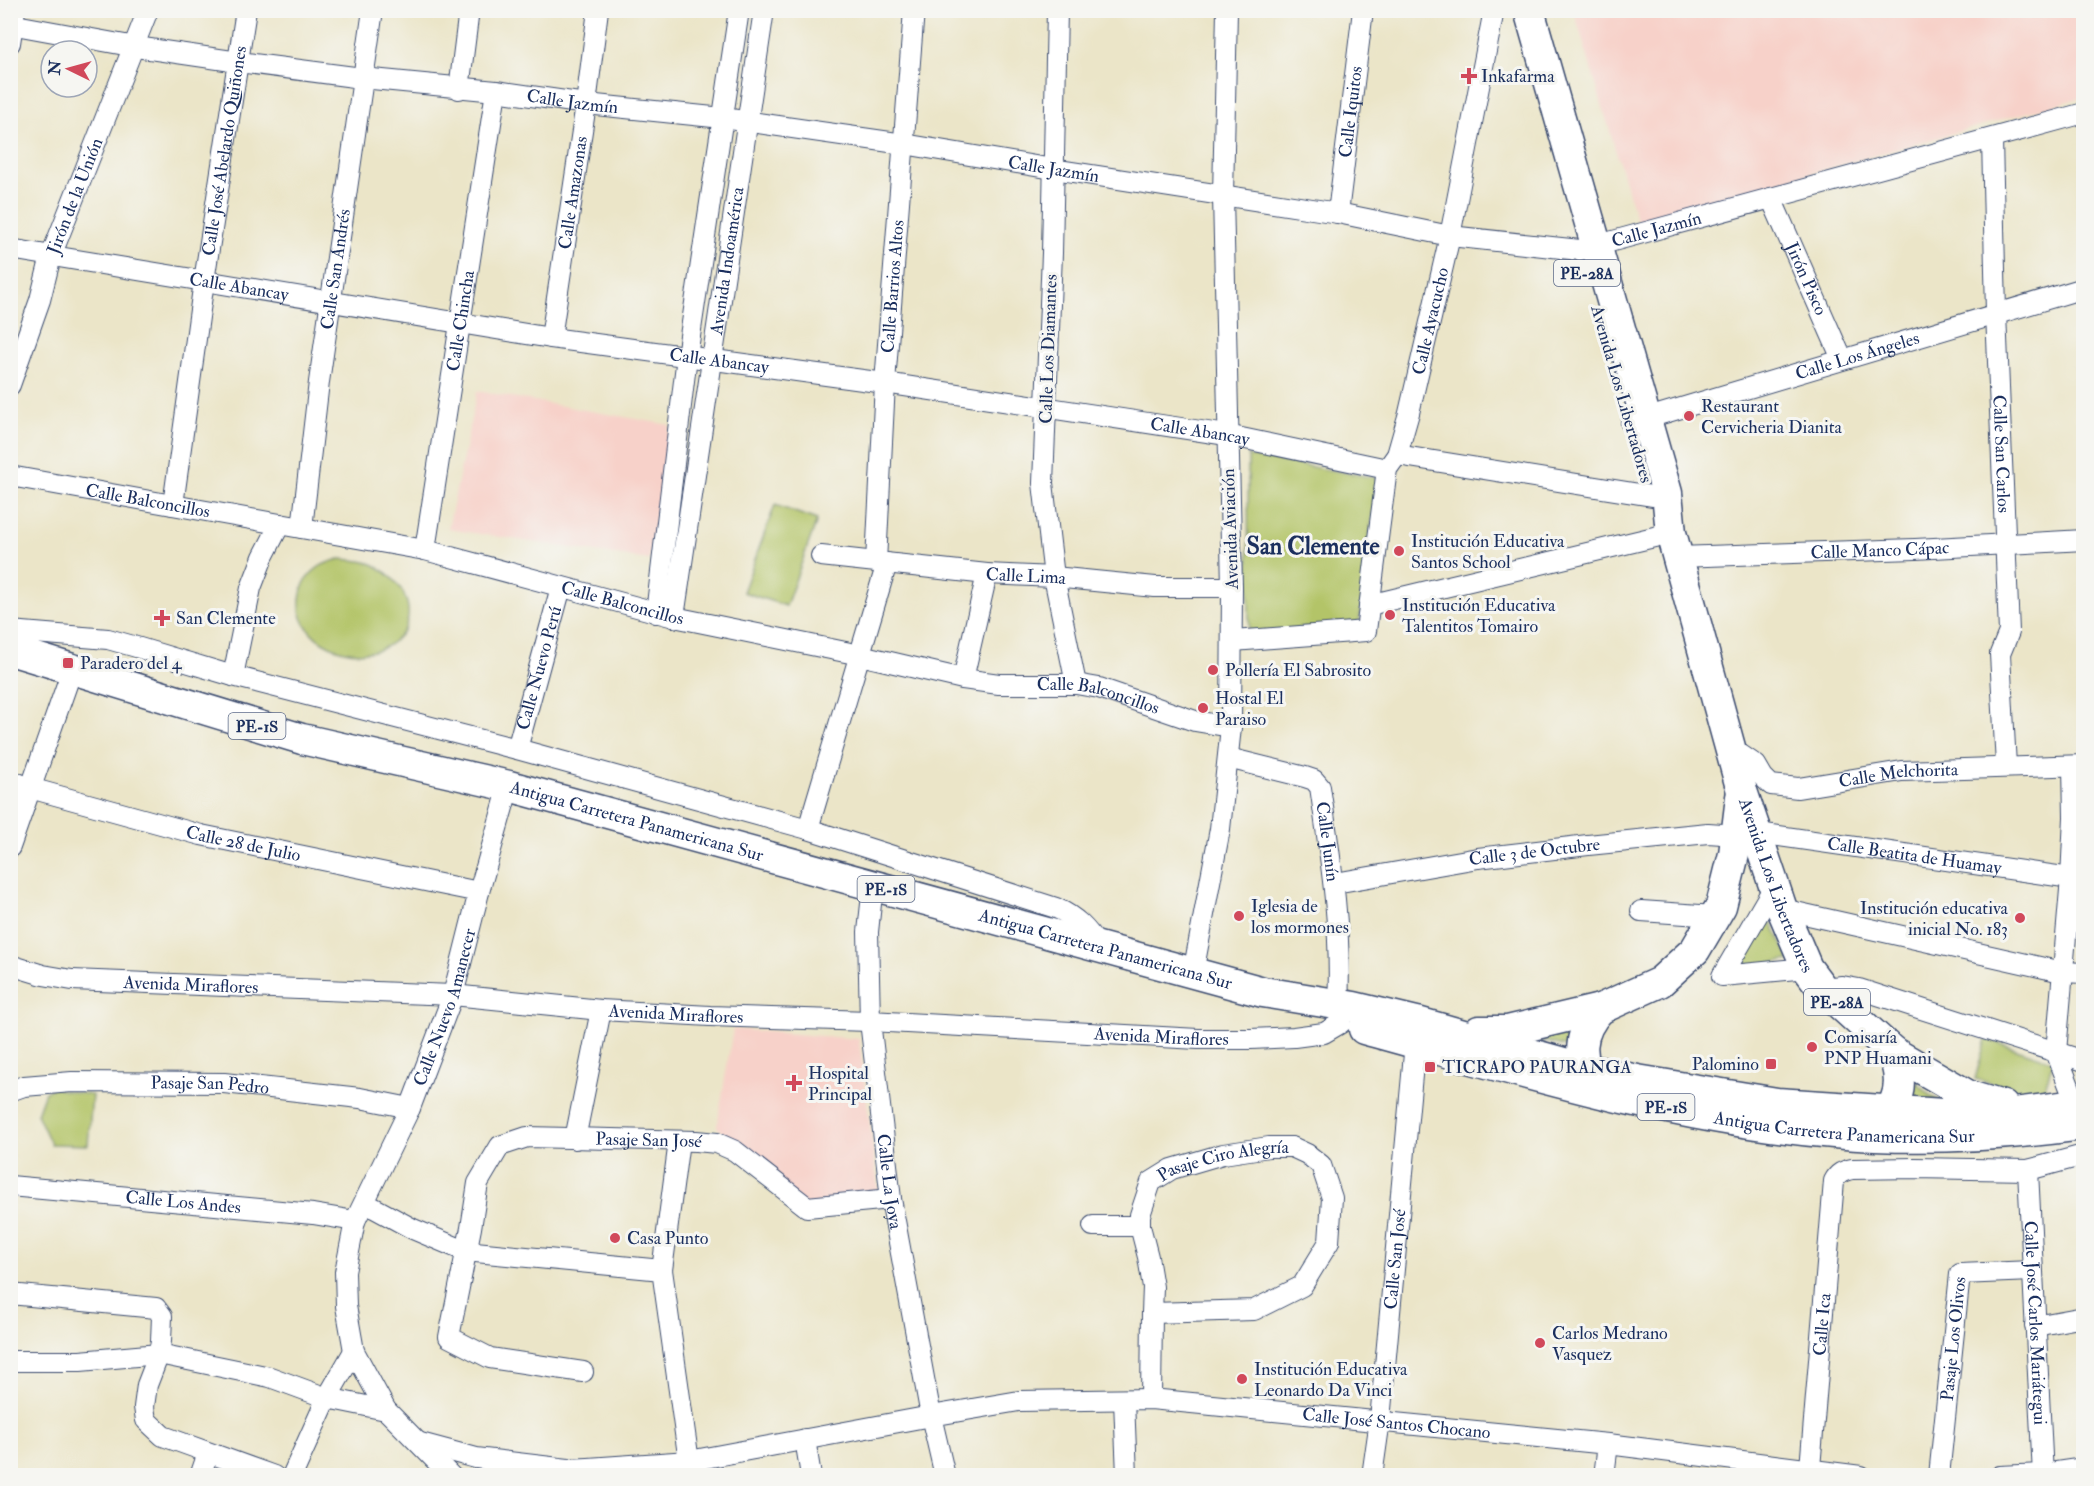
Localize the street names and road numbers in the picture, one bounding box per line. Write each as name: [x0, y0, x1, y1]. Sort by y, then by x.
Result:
street label: Calle José Abelardo Quiñones: [197, 44, 252, 257]
street label: Calle Iquitos: [1334, 65, 1368, 159]
street label: Calle Jazmín: [525, 85, 619, 119]
street label: Jirón de la Unión: [42, 135, 108, 259]
street label: Calle Amazonas: [553, 135, 593, 251]
street label: Calle Jazmín: [1006, 151, 1101, 188]
street label: Avenida Indoamérica: [705, 185, 750, 337]
street label: Calle San Andrés: [316, 207, 356, 331]
street label: Calle Jazmín: [1609, 207, 1704, 253]
street label: Calle Barrios Altos: [876, 219, 910, 354]
street label: Jirón Pisco: [1779, 238, 1832, 319]
road number: PE-28A: [1554, 260, 1620, 286]
street label: Calle Ayacucho: [1407, 265, 1454, 377]
street label: Calle Abancay: [187, 268, 291, 307]
street label: Calle Chincha: [442, 268, 480, 373]
street label: Calle Los Diamantes: [1034, 274, 1063, 424]
street label: Avenida Los Libertadores: [1585, 302, 1658, 486]
street label: Calle Los Ángeles: [1793, 327, 1922, 385]
street label: Calle Abancay: [668, 343, 771, 379]
street label: Calle San Carlos: [1987, 394, 2015, 513]
street label: Calle Abancay: [1149, 412, 1253, 452]
street label: Avenida Aviación: [1217, 468, 1244, 591]
street label: Calle Balconcillos: [84, 479, 212, 523]
street label: Calle Manco Cápac: [1810, 536, 1950, 565]
street label: Calle Lima: [985, 563, 1068, 590]
street label: Calle Balconcillos: [558, 576, 686, 631]
street label: Calle Nuevo Perú: [512, 604, 567, 733]
street label: Calle Balconcillos: [1037, 673, 1162, 720]
road number: PE-1S: [228, 713, 286, 739]
street label: Calle Melchorita: [1837, 758, 1959, 793]
street label: Antigua Carretera Panamericana Sur: [506, 776, 766, 867]
street label: Avenida Los Libertadores: [1733, 794, 1818, 978]
street label: Calle Junín: [1310, 800, 1344, 883]
street label: Calle 28 de Julio: [183, 820, 303, 867]
street label: Calle Beatita de Huamay: [1826, 832, 2004, 880]
street label: Calle 3 de Octubre: [1467, 833, 1602, 871]
road number: PE-1S: [858, 876, 914, 902]
street label: Antigua Carretera Panamericana Sur: [975, 904, 1235, 995]
street label: Calle Nuevo Amanecer: [408, 926, 481, 1089]
street label: Avenida Miraflores: [122, 971, 259, 999]
road number: PE-28A: [1804, 989, 1870, 1015]
street label: Avenida Miraflores: [607, 999, 744, 1029]
street label: Avenida Miraflores: [1092, 1022, 1229, 1051]
street label: Pasaje San Pedro: [150, 1072, 271, 1100]
road number: PE-1S: [1638, 1094, 1694, 1120]
street label: Antigua Carretera Panamericana Sur: [1711, 1106, 1975, 1149]
street label: Pasaje San José: [595, 1128, 703, 1154]
street label: Calle La Joya: [871, 1133, 907, 1232]
street label: Pasaje Ciro Alegría: [1153, 1136, 1289, 1187]
street label: Calle Los Andes: [124, 1186, 242, 1219]
street label: Calle San José: [1379, 1208, 1412, 1311]
street label: Calle José Carlos Mariátegui: [2018, 1220, 2051, 1426]
street label: Pasaje Los Olivos: [1936, 1276, 1972, 1402]
street label: Calle Ica: [1808, 1292, 1837, 1357]
street label: Calle José Santos Chocano: [1301, 1403, 1492, 1444]

